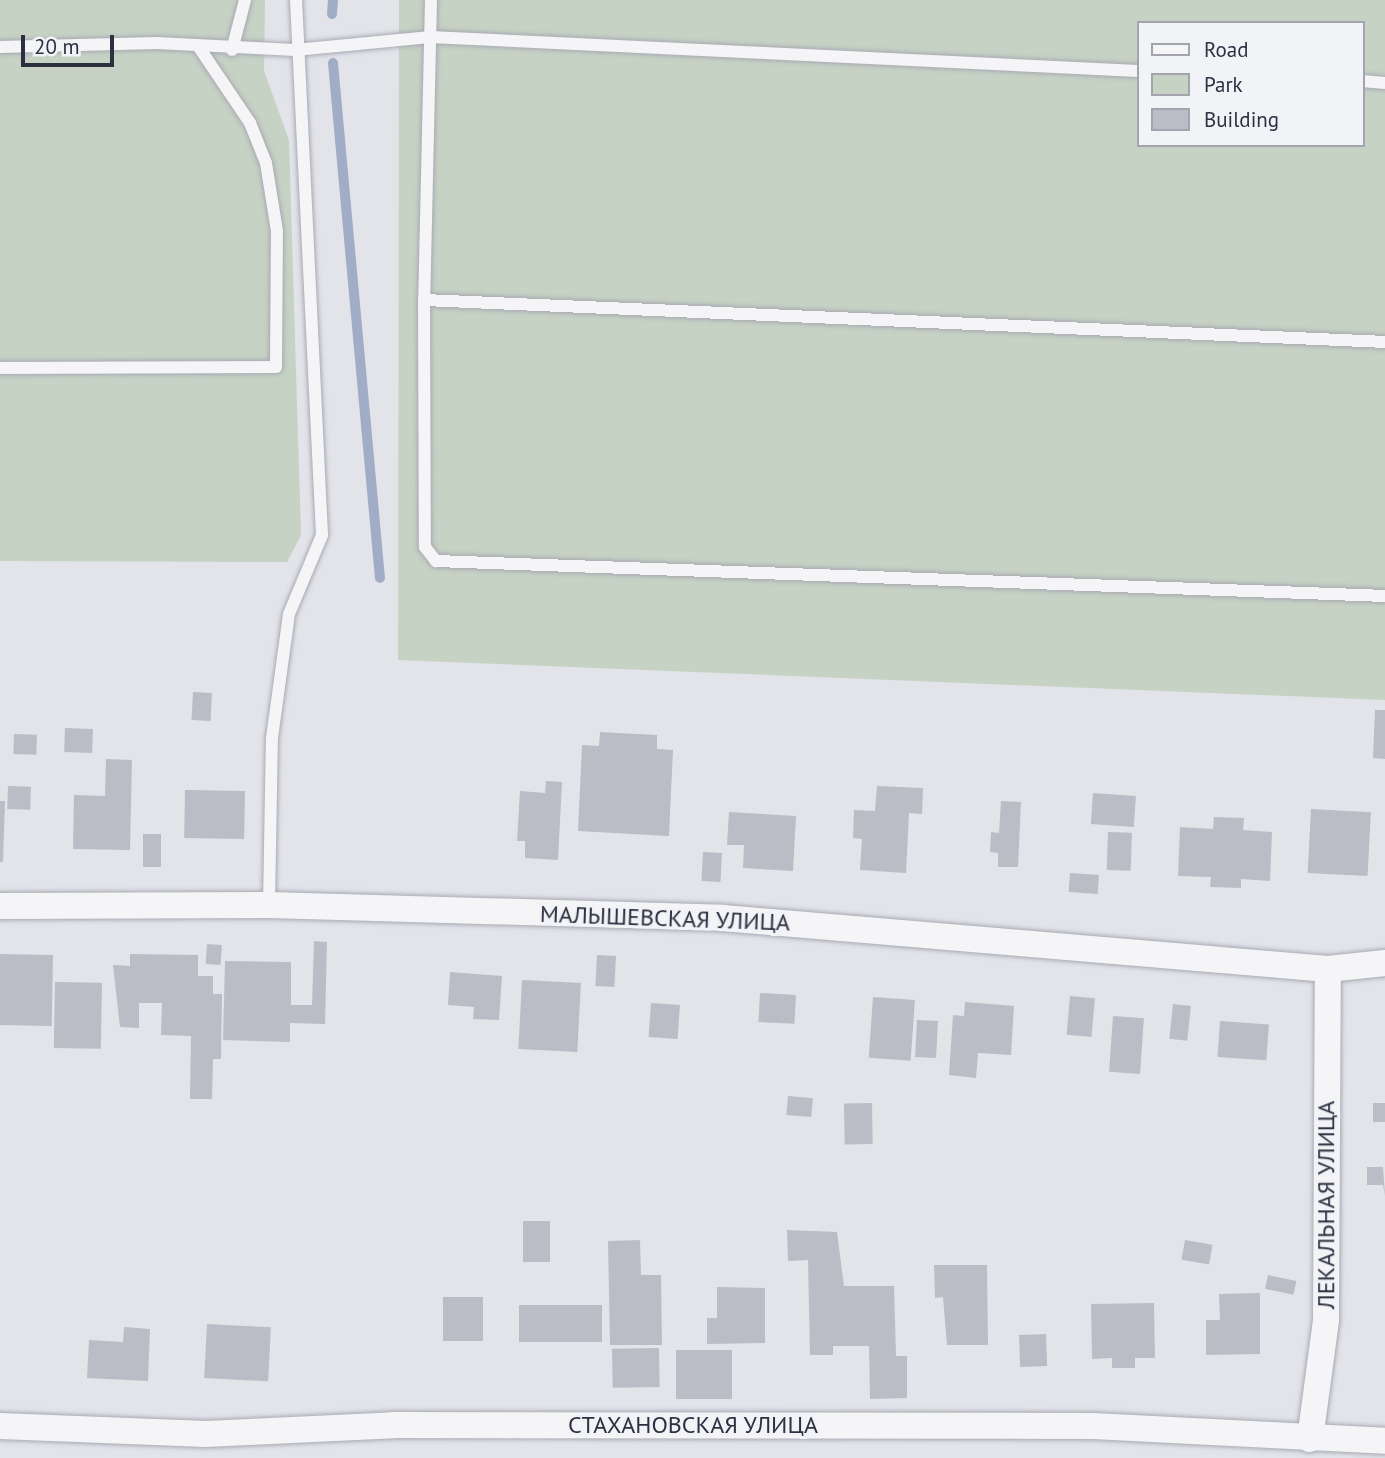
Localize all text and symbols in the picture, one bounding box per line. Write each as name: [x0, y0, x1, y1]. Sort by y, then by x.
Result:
scale bar: [24, 21, 117, 65]
legend: [1136, 21, 1364, 147]
text: 20 m: [34, 33, 80, 60]
text: Road: [1204, 36, 1248, 63]
text: Park: [1204, 71, 1243, 98]
text: Building: [1204, 106, 1279, 133]
street label: МАЛЫШЕВСКАЯ УЛИЦА: [539, 899, 791, 937]
street label: ЛЕКАЛЬНАЯ УЛИЦА: [1312, 1100, 1340, 1310]
street label: СТАХАНОВСКАЯ УЛИЦА: [568, 1411, 818, 1439]

